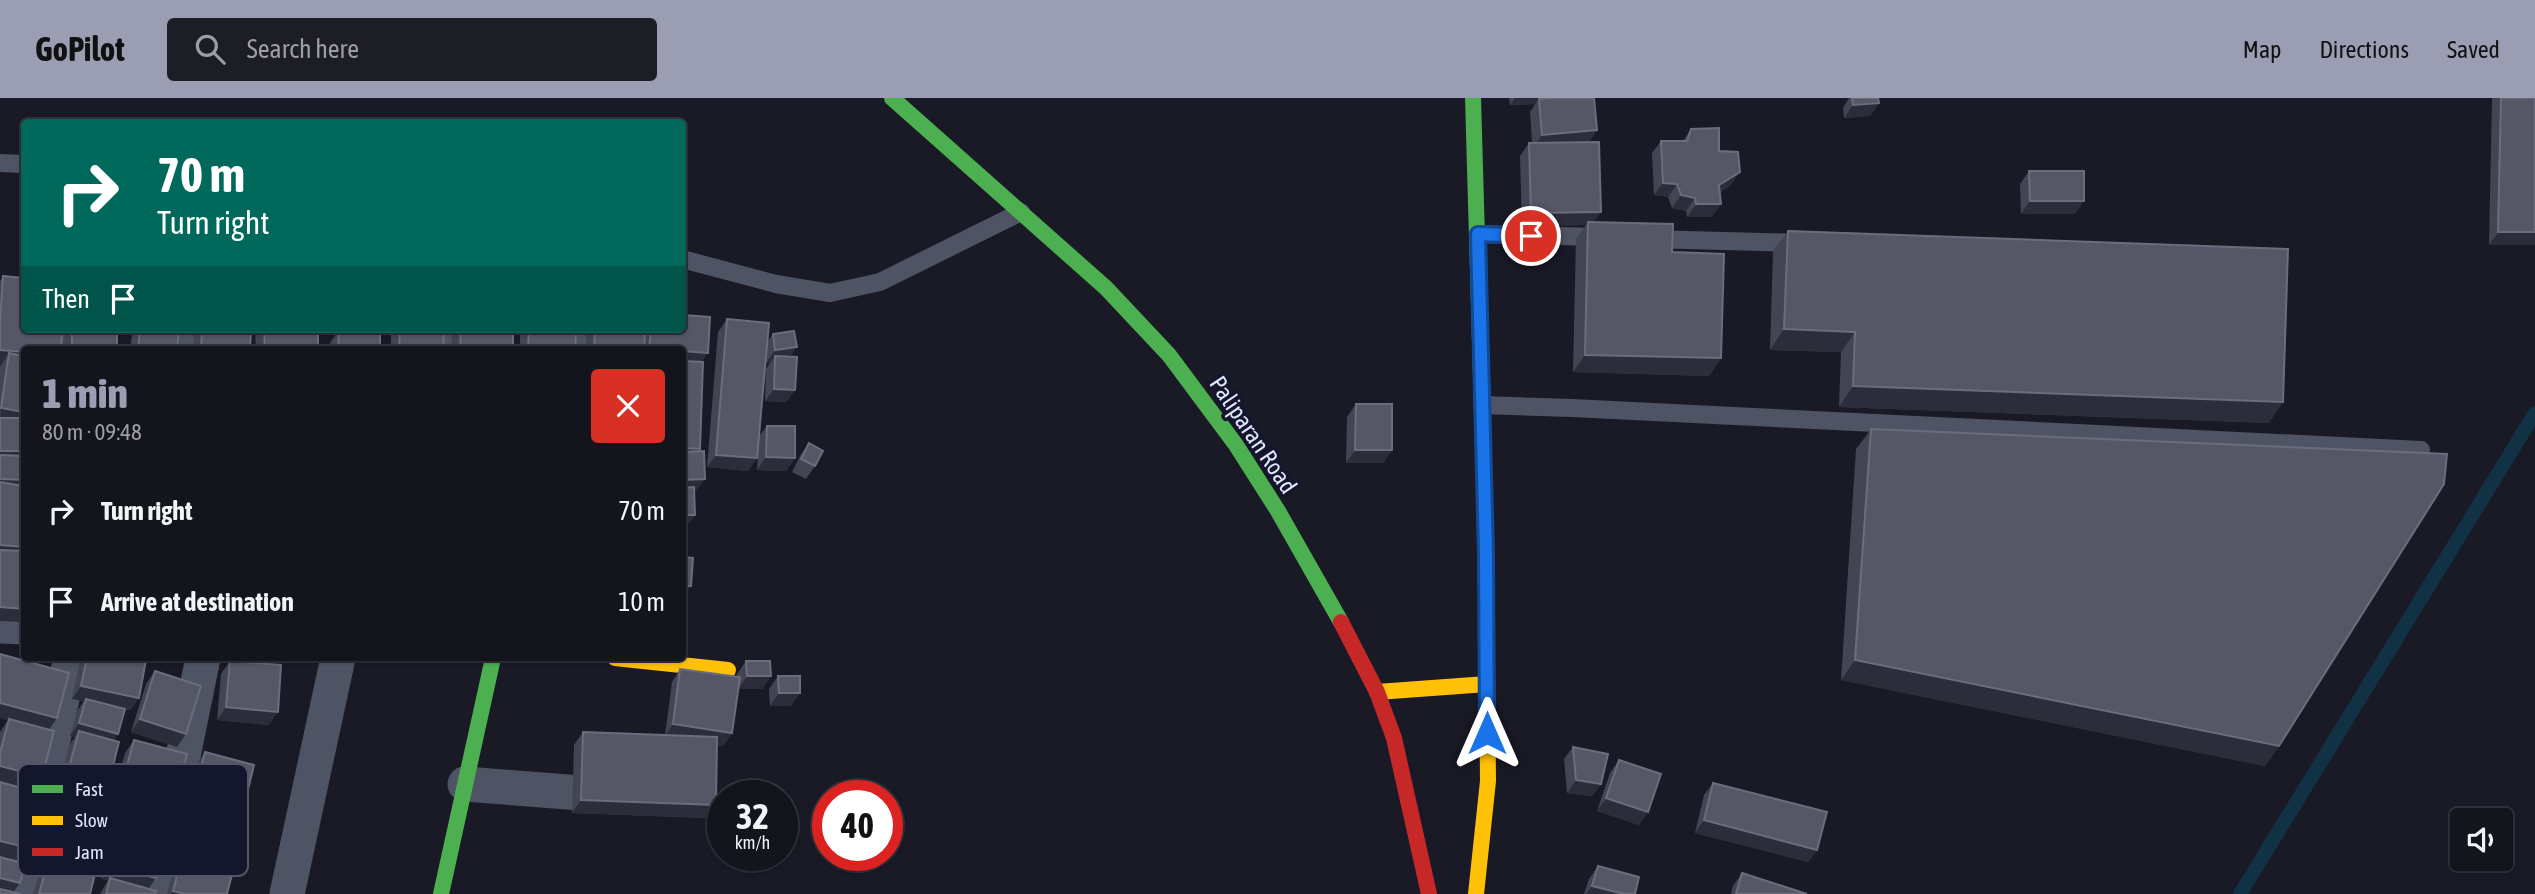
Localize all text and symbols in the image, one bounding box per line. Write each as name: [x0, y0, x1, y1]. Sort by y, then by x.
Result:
search box: [167, 18, 657, 81]
text: GoPilot: [35, 30, 125, 68]
icon: search: [191, 30, 229, 68]
text: Search here: [247, 34, 359, 64]
text: Map: [2243, 36, 2281, 63]
text: Directions: [2319, 36, 2409, 63]
text: Saved: [2447, 36, 2500, 63]
text: 70 m: [157, 146, 245, 202]
icon: right: [42, 147, 133, 238]
text: Turn right: [157, 204, 270, 241]
pin: [1501, 206, 1561, 266]
icon: arrive: [1512, 217, 1550, 255]
icon: arrive: [104, 280, 142, 318]
text: Then: [42, 284, 90, 314]
text: 1 min: [42, 369, 128, 417]
button: close: [591, 369, 665, 443]
street label: Paliparan Road: [1204, 371, 1302, 498]
text: 80 m · 09:48: [42, 419, 142, 445]
icon: right: [42, 492, 80, 530]
text: Turn right: [101, 496, 192, 526]
text: 70 m: [618, 496, 665, 526]
icon: arrive: [42, 583, 80, 621]
text: Arrive at destination: [101, 587, 294, 617]
text: 10 m: [618, 587, 665, 617]
position arrow: [1450, 696, 1524, 770]
legend: [18, 764, 248, 876]
text: Fast: [75, 778, 103, 800]
speed limit sign: 40: [812, 780, 903, 871]
text: 32: [736, 796, 769, 836]
map controls: [2450, 808, 2513, 871]
button: sound: [2450, 808, 2513, 871]
text: Slow: [75, 809, 109, 831]
text: km/h: [735, 832, 770, 853]
text: Jam: [75, 841, 104, 863]

